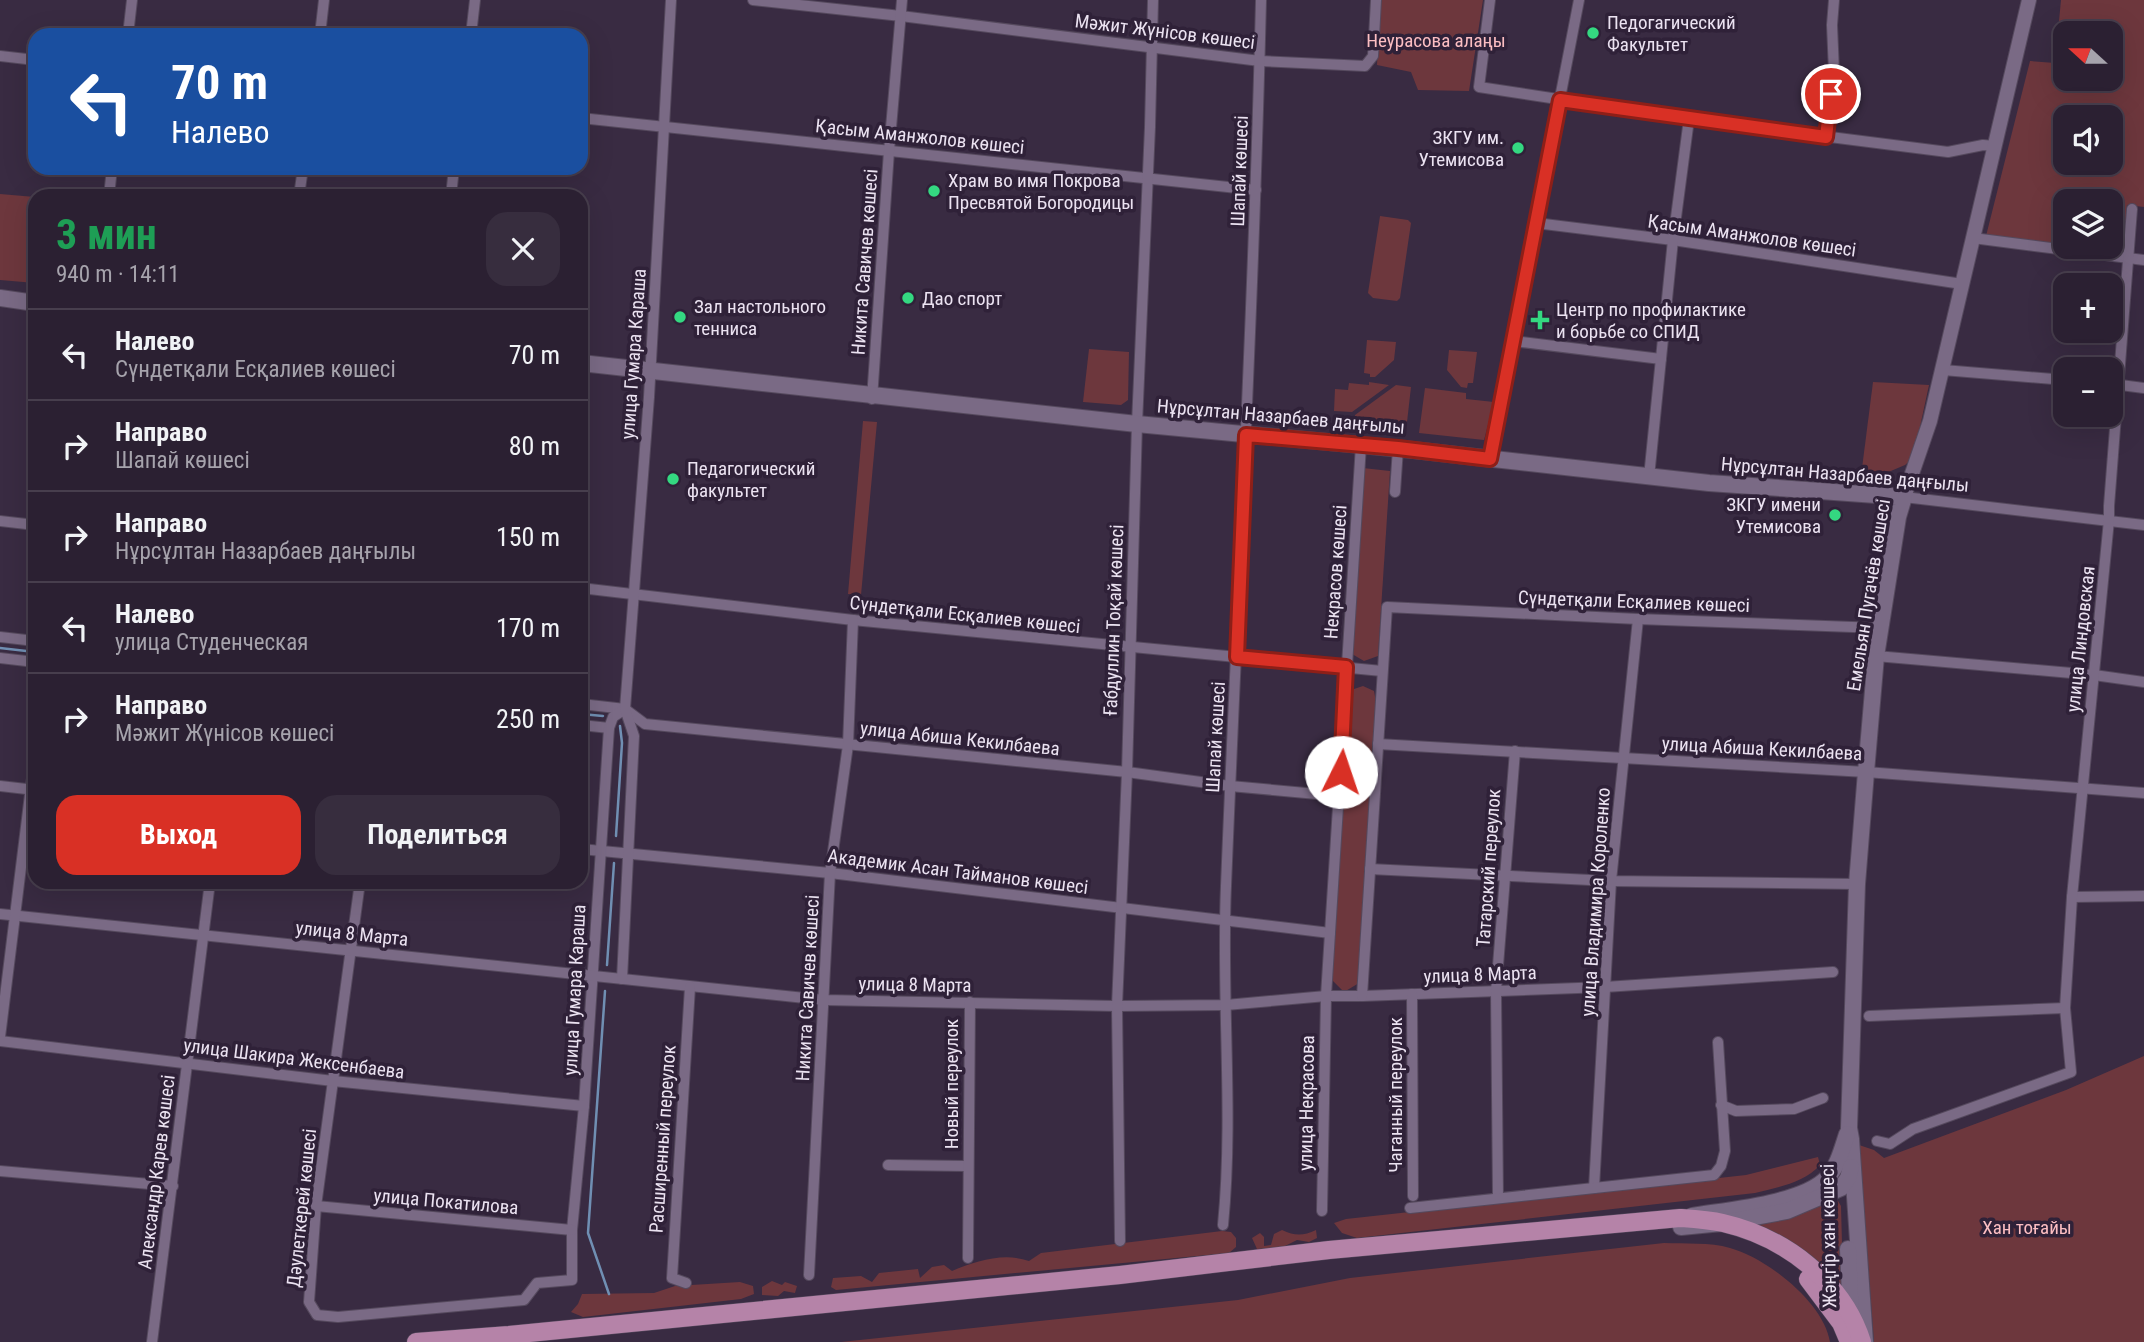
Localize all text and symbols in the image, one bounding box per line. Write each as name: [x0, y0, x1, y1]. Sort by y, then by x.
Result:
street label: Мәжит Жүнісов көшесі: [1074, 9, 1256, 54]
place label: Педогагический Факультет: [1607, 11, 1736, 56]
north arrow: [2053, 21, 2123, 91]
map controls: [2053, 21, 2123, 427]
marker: Педогагический Факультет: [1585, 25, 1601, 41]
park label: Неурасова алаңы: [1366, 29, 1506, 52]
text: 70 m: [171, 54, 268, 111]
icon: left: [56, 56, 147, 147]
pin: [1801, 64, 1861, 124]
icon: arrive: [1812, 75, 1850, 113]
button: sound: [2053, 105, 2123, 175]
text: Налево: [171, 113, 270, 151]
street label: Қасым Аманжолов көшесі: [814, 114, 1026, 159]
street label: Шапай көшесі: [1226, 115, 1253, 227]
place label: ЗКГУ им. Утемисова: [1418, 126, 1504, 171]
marker: ЗКГУ им. Утемисова: [1510, 140, 1526, 156]
street label: Никита Савичев көшесі: [847, 168, 882, 356]
place label: Храм во имя Покрова Пресвятой Богородицы: [948, 169, 1134, 214]
marker: Храм во имя Покрова Пресвятой Богородицы: [926, 183, 942, 199]
button: layers: [2053, 189, 2123, 259]
street label: Қасым Аманжолов көшесі: [1646, 209, 1858, 261]
text: 3 мин: [56, 210, 157, 259]
button: close: [486, 212, 560, 286]
text: 940 m · 14:11: [56, 261, 180, 288]
street label: улица Гумара Караша: [616, 268, 651, 440]
button: +: [2053, 273, 2123, 343]
place label: Дао спорт: [922, 287, 1002, 310]
marker: Дао спорт: [900, 290, 916, 306]
place label: Зал настольного тенниса: [694, 295, 826, 340]
place label: Центр по профилактике и борьбе со СПИД: [1556, 298, 1746, 343]
marker: Зал настольного тенниса: [672, 309, 688, 325]
marker: Центр по профилактике и борьбе со СПИД: [1530, 310, 1550, 330]
text: Налево: [115, 326, 195, 356]
icon: left: [56, 336, 94, 374]
text: 70 m: [509, 340, 560, 370]
text: Сүндетқали Есқалиев көшесі: [115, 356, 396, 383]
button: −: [2053, 357, 2123, 427]
street label: Нұрсұлтан Назарбаев даңғылы: [1156, 394, 1406, 439]
text: Направо: [115, 417, 207, 447]
icon: right: [56, 427, 94, 465]
text: 80 m: [509, 431, 560, 461]
text: Шапай көшесі: [115, 447, 250, 474]
street label: Нұрсұлтан Назарбаев даңғылы: [1720, 452, 1970, 497]
place label: Педагогический факультет: [687, 457, 815, 502]
marker: Педагогический факультет: [665, 471, 681, 487]
place label: ЗКГУ имени Утемисова: [1726, 493, 1821, 538]
street label: Емельян Пугачёв көшесі: [1842, 497, 1895, 693]
street label: Некрасов көшесі: [1319, 504, 1352, 640]
marker: ЗКГУ имени Утемисова: [1827, 507, 1843, 523]
text: Направо: [115, 508, 207, 538]
icon: right: [56, 518, 94, 556]
text: 150 m: [496, 522, 560, 552]
street label: Ғабдуллин Тоқай көшесі: [1099, 524, 1128, 716]
text: Нұрсұлтан Назарбаев даңғылы: [115, 538, 416, 565]
street label: улица Линдовская: [2061, 565, 2100, 713]
street label: Сүндетқали Есқалиев көшесі: [1518, 586, 1750, 617]
street label: Сүндетқали Есқалиев көшесі: [848, 591, 1081, 638]
text: Налево: [115, 599, 195, 629]
icon: left: [56, 609, 94, 647]
text: 170 m: [496, 613, 560, 643]
text: улица Студенческая: [115, 629, 308, 656]
street label: Шапай көшесі: [1201, 681, 1230, 793]
text: Направо: [115, 690, 207, 720]
icon: right: [56, 700, 94, 738]
text: 250 m: [496, 704, 560, 734]
street label: улица Абиша Кекилбаева: [859, 717, 1061, 760]
text: Мәжит Жүнісов көшесі: [115, 720, 334, 747]
street label: улица Абиша Кекилбаева: [1661, 732, 1863, 765]
position arrow: [1304, 735, 1378, 809]
street label: улица Владимира Короленко: [1576, 787, 1615, 1017]
street label: Татарский переулок: [1472, 788, 1505, 948]
button: Выход: [56, 795, 301, 875]
button: Поделиться: [315, 795, 560, 875]
street label: Академик Асан Тайманов көшесі: [826, 844, 1089, 899]
street label: Никита Савичев көшесі: [791, 894, 824, 1082]
street label: улица Гумара Караша: [559, 904, 590, 1076]
street label: улица 8 Марта: [294, 916, 409, 951]
street label: улица 8 Марта: [1423, 961, 1537, 988]
street label: улица 8 Марта: [858, 972, 972, 997]
street label: Чаганный переулок: [1384, 1017, 1407, 1173]
street label: Новый переулок: [940, 1019, 963, 1149]
street label: улица Шакира Жексенбаева: [182, 1034, 406, 1083]
street label: улица Некрасова: [1294, 1035, 1319, 1171]
street label: Расширенный переулок: [644, 1044, 681, 1234]
street label: Александр Карев көшесі: [133, 1073, 180, 1271]
street label: Дәулеткерей көшесі: [282, 1128, 321, 1289]
street label: Жәңгір хан көшесі: [1816, 1164, 1841, 1308]
street label: улица Покатилова: [373, 1184, 519, 1219]
park label: Хан тоғайы: [1982, 1216, 2072, 1239]

